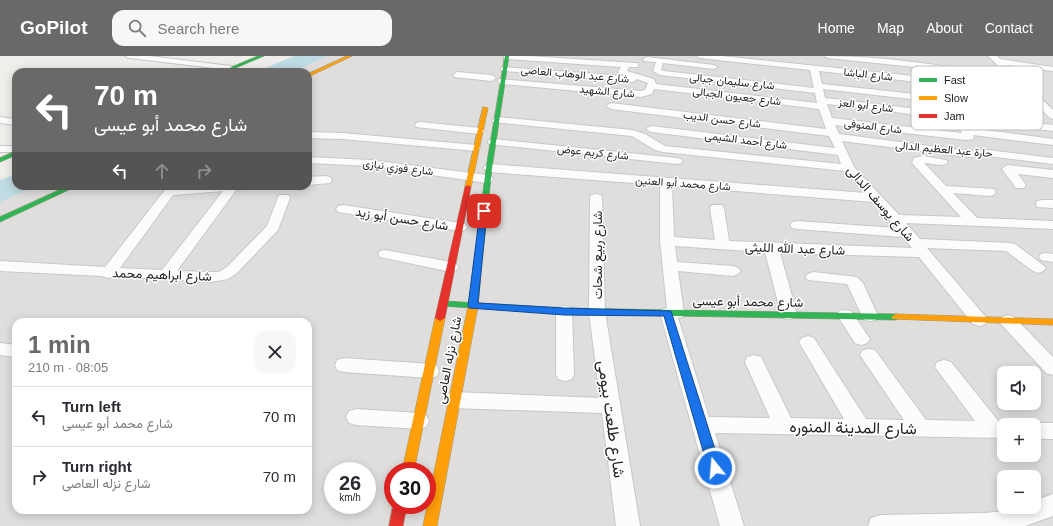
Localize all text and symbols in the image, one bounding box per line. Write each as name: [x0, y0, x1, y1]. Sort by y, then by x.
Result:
search box: [112, 10, 392, 46]
text: GoPilot: [20, 17, 88, 38]
icon: search: [126, 17, 148, 39]
text: Search here: [158, 20, 239, 37]
text: Home: [818, 20, 855, 36]
text: Map: [877, 20, 904, 36]
text: About: [926, 20, 963, 36]
text: Contact: [985, 20, 1033, 36]
street label: شارع عبد الوهاب العاصى: [520, 63, 630, 87]
street label: شارع الباشا: [843, 65, 893, 85]
legend: [911, 66, 1043, 130]
street label: شارع سليمان جبالى: [689, 71, 775, 93]
text: Fast: [944, 74, 965, 86]
text: 70 m: [94, 80, 158, 111]
street label: شارع الشهيد: [579, 83, 635, 101]
icon: left: [28, 84, 80, 136]
street label: شارع جعيون الجبالى: [692, 85, 782, 109]
text: Slow: [944, 92, 968, 104]
street label: شارع أبو العز: [837, 96, 894, 116]
street label: شارع حسن الديب: [682, 108, 762, 132]
text: Jam: [944, 110, 965, 122]
text: شارع محمد أبو عيسى: [94, 115, 247, 135]
street label: شارع المنوفى: [843, 117, 903, 138]
street label: شارع أحمد الشيمى: [704, 129, 788, 153]
street label: حارة عبد العظيم الدالى: [895, 139, 993, 161]
street label: شارع كريم عوض: [556, 142, 630, 164]
street label: شارع فوزي نيازى: [361, 157, 434, 181]
icon: left: [109, 160, 131, 182]
icon: ahead: [151, 160, 173, 182]
icon: right: [193, 160, 215, 182]
street label: شارع يوسف الدالى: [842, 163, 917, 245]
street label: شارع محمد أبو العنين: [635, 174, 731, 194]
pin: [467, 194, 501, 228]
icon: arrive: [473, 200, 495, 222]
street label: شارع حسن أبو زيد: [354, 204, 450, 235]
street label: شارع ربيع شحات: [590, 211, 607, 299]
street label: شارع عبد الله الليثى: [745, 239, 845, 260]
street label: شارع ابراهيم محمد: [112, 265, 212, 286]
street label: شارع محمد أبو عيسى: [692, 293, 803, 312]
street label: شارع نزله العاصى: [433, 315, 466, 405]
text: 1 min: [28, 331, 91, 358]
button: close: [254, 331, 296, 373]
street label: شارع طلعت بيومى: [592, 359, 628, 479]
text: 210 m · 08:05: [28, 360, 108, 375]
map controls: [997, 366, 1041, 514]
button: sound: [997, 366, 1041, 410]
text: Turn left: [62, 398, 121, 415]
icon: left: [28, 406, 50, 428]
text: 70 m: [263, 408, 296, 425]
text: شارع محمد أبو عيسى: [62, 416, 173, 431]
street label: شارع المدينة المنوره: [789, 418, 917, 440]
button: +: [997, 418, 1041, 462]
position arrow: [694, 447, 736, 489]
text: Turn right: [62, 458, 132, 475]
speed limit sign: 30: [384, 462, 436, 514]
icon: right: [28, 466, 50, 488]
text: 70 m: [263, 468, 296, 485]
button: −: [997, 470, 1041, 514]
text: 26: [339, 472, 361, 494]
text: شارع نزله العاصى: [62, 476, 151, 491]
text: km/h: [339, 492, 361, 503]

